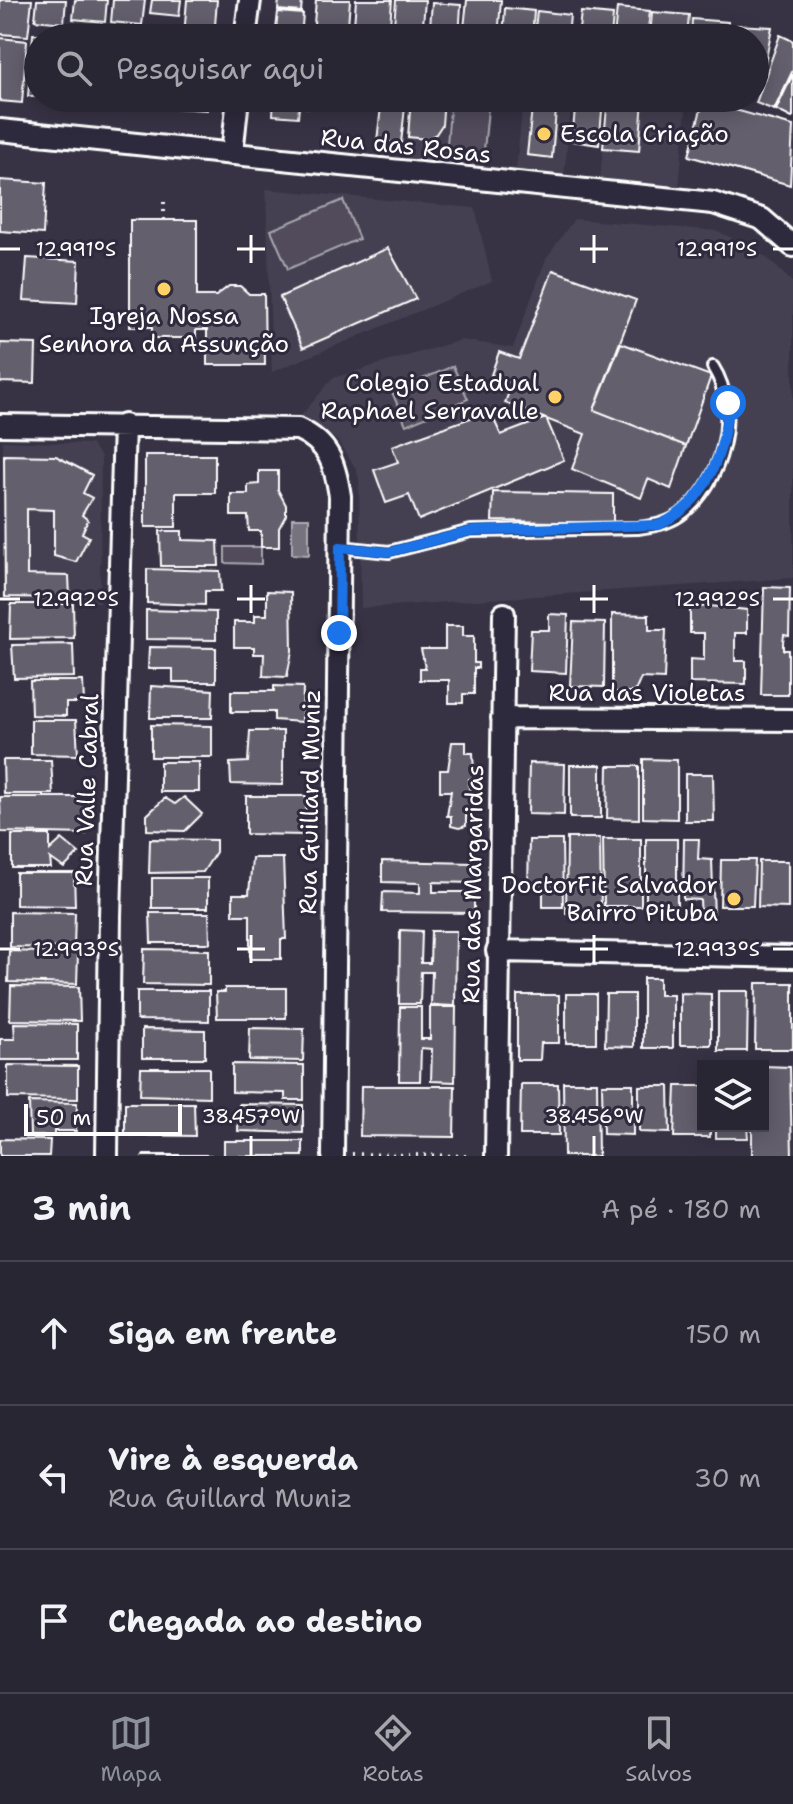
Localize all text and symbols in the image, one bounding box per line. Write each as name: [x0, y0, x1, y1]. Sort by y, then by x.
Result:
search box: [24, 24, 769, 112]
icon: search: [52, 46, 96, 90]
text: Pesquisar aqui: [116, 48, 325, 89]
place label: Escola Criação: [560, 118, 729, 150]
street label: Rua das Rosas: [319, 121, 493, 171]
marker: Escola Criação: [535, 125, 553, 143]
text: 12.991°S: [36, 236, 116, 262]
text: 12.991°S: [677, 236, 757, 262]
marker: Igreja Nossa Senhora da Assunção: [155, 280, 173, 298]
place label: Igreja Nossa Senhora da Assunção: [39, 300, 289, 360]
place label: Colegio Estadual Raphael Serravalle: [321, 367, 540, 427]
route start: [710, 385, 746, 421]
marker: Colegio Estadual Raphael Serravalle: [546, 388, 564, 406]
text: 12.992°S: [33, 586, 119, 612]
text: 12.992°S: [674, 586, 760, 612]
route end: [321, 615, 357, 651]
street label: Rua das Violetas: [548, 677, 746, 709]
street label: Rua Guillard Muniz: [292, 689, 328, 915]
street label: Rua Valle Cabral: [68, 692, 106, 887]
street label: Rua das Margaridas: [455, 764, 491, 1004]
place label: DoctorFit Salvador Bairro Pituba: [501, 869, 718, 929]
marker: DoctorFit Salvador Bairro Pituba: [725, 890, 743, 908]
text: 12.993°S: [33, 936, 119, 962]
text: 12.993°S: [674, 936, 760, 962]
map controls: [697, 1060, 769, 1132]
button: layers: [697, 1060, 769, 1132]
scale bar: [24, 1100, 182, 1136]
text: 50 m: [36, 1103, 91, 1132]
text: 38.457°W: [202, 1103, 300, 1129]
text: 38.456°W: [544, 1103, 644, 1129]
text: 3 min: [32, 1185, 131, 1231]
text: A pé · 180 m: [601, 1191, 761, 1226]
icon: ahead: [32, 1311, 76, 1355]
text: Siga em frente: [108, 1313, 337, 1354]
text: 150 m: [685, 1316, 761, 1351]
text: Vire à esquerda: [108, 1439, 358, 1480]
icon: left: [32, 1455, 76, 1499]
text: 30 m: [694, 1460, 761, 1495]
text: Rua Guillard Muniz: [108, 1480, 352, 1515]
icon: arrive: [32, 1599, 76, 1643]
text: Chegada ao destino: [108, 1601, 423, 1642]
tab: Mapa: [101, 1711, 161, 1788]
tab: Rotas: [363, 1711, 424, 1788]
tab: Salvos: [625, 1711, 692, 1788]

